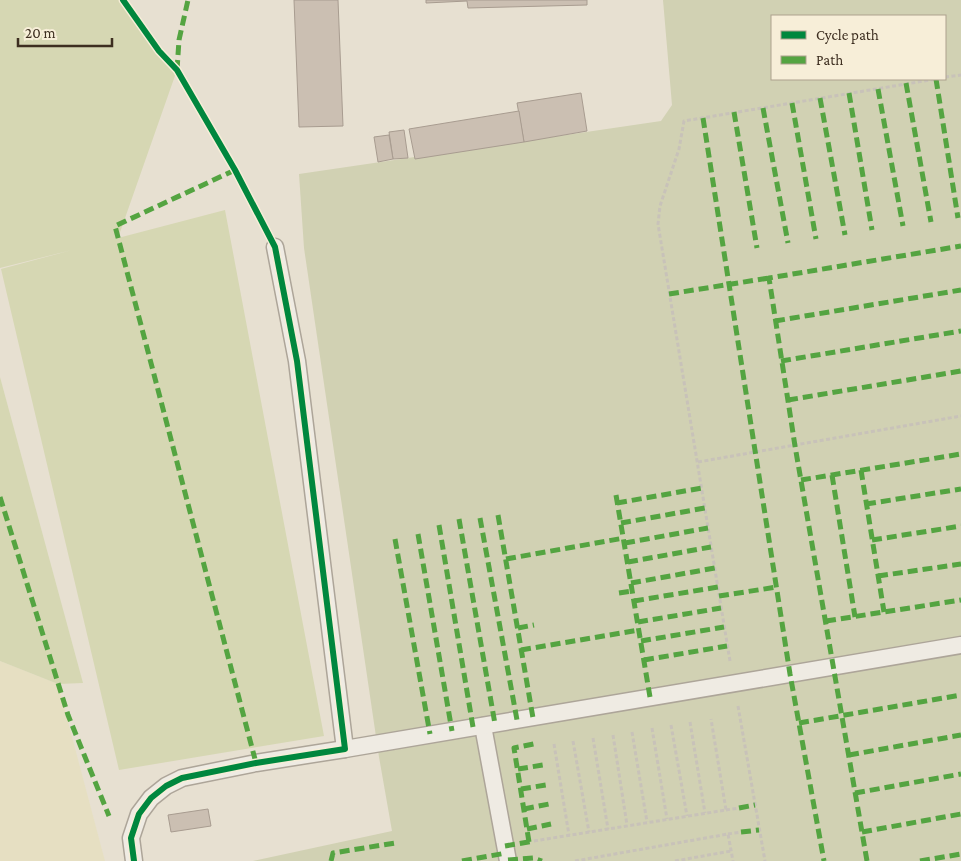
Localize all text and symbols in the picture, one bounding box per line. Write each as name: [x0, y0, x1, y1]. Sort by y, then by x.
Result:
scale bar: [18, 15, 111, 47]
legend: [771, 15, 946, 80]
text: 20 m: [25, 25, 56, 41]
text: Cycle path: [816, 27, 879, 44]
text: Path: [816, 52, 843, 68]

